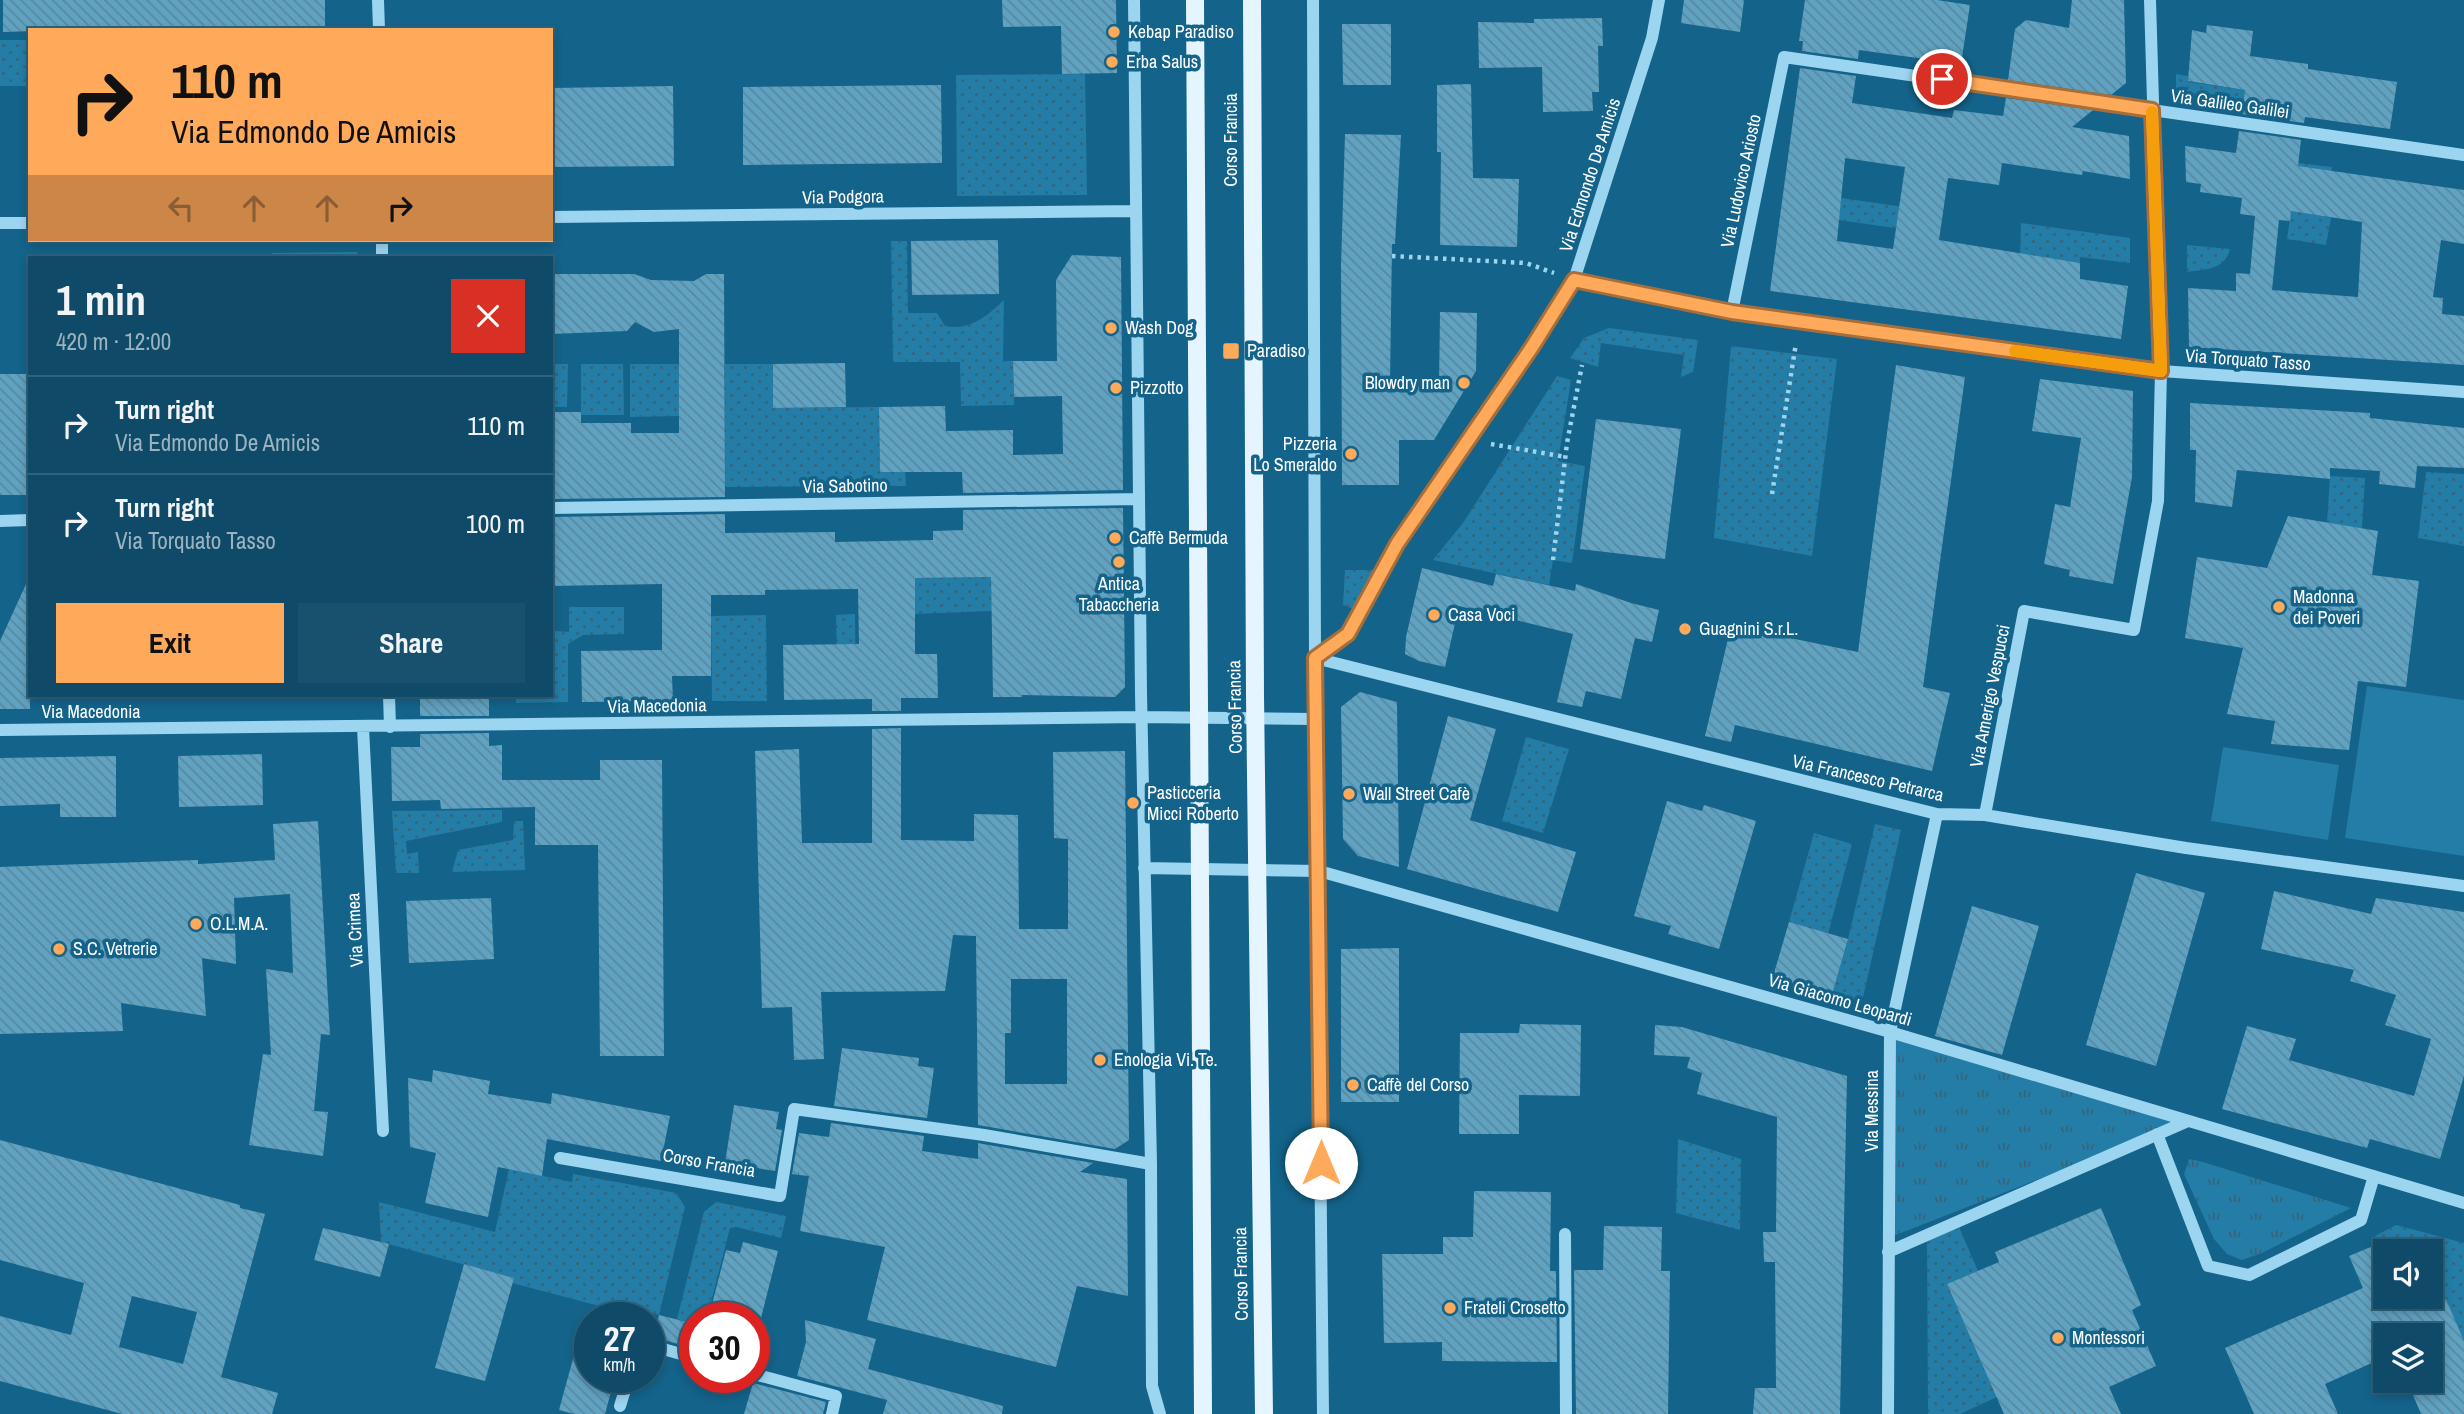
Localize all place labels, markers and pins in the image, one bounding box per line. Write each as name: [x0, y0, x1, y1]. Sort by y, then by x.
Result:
place label: Kebap Paradiso: [1128, 19, 1234, 44]
marker: Kebap Paradiso: [1106, 24, 1122, 40]
place label: Erba Salus: [1126, 49, 1198, 74]
pin: [1912, 49, 1972, 109]
marker: Erba Salus: [1104, 54, 1120, 70]
place label: Wash Dog: [1125, 315, 1194, 340]
marker: Wash Dog: [1103, 320, 1119, 336]
place label: Paradiso: [1247, 338, 1306, 363]
marker: Paradiso: [1221, 341, 1241, 361]
place label: Blowdry man: [1365, 370, 1450, 395]
place label: Pizzotto: [1130, 375, 1183, 400]
marker: Blowdry man: [1456, 375, 1472, 391]
marker: Pizzotto: [1108, 380, 1124, 396]
place label: Pizzeria Lo Smeraldo: [1253, 431, 1337, 477]
marker: Pizzeria Lo Smeraldo: [1343, 446, 1359, 462]
place label: Caffè Bermuda: [1129, 525, 1228, 550]
marker: Caffè Bermuda: [1107, 530, 1123, 546]
marker: Antica Tabaccheria: [1111, 554, 1127, 570]
place label: Antica Tabaccheria: [1079, 571, 1159, 617]
place label: Madonna dei Poveri: [2293, 584, 2360, 630]
marker: Madonna dei Poveri: [2271, 599, 2287, 615]
place label: Casa Voci: [1448, 602, 1515, 627]
marker: Casa Voci: [1426, 607, 1442, 623]
place label: Guagnini S.r.L.: [1699, 616, 1798, 641]
marker: Guagnini S.r.L.: [1677, 621, 1693, 637]
place label: Pasticceria Micci Roberto: [1147, 780, 1239, 826]
place label: Wall Street Cafè: [1363, 781, 1470, 806]
marker: Wall Street Cafè: [1341, 786, 1357, 802]
marker: Pasticceria Micci Roberto: [1125, 795, 1141, 811]
place label: O.L.M.A.: [210, 911, 268, 936]
marker: O.L.M.A.: [188, 916, 204, 932]
place label: S.C. Vetrerie: [73, 936, 158, 961]
marker: S.C. Vetrerie: [51, 941, 67, 957]
place label: Enologia Vi. Te.: [1114, 1047, 1218, 1072]
marker: Enologia Vi. Te.: [1092, 1052, 1108, 1068]
place label: Caffè del Corso: [1367, 1072, 1469, 1097]
marker: Caffè del Corso: [1345, 1077, 1361, 1093]
place label: Frateli Crosetto: [1464, 1295, 1566, 1320]
marker: Frateli Crosetto: [1442, 1300, 1458, 1316]
place label: Montessori: [2072, 1325, 2145, 1350]
marker: Montessori: [2050, 1330, 2066, 1346]

